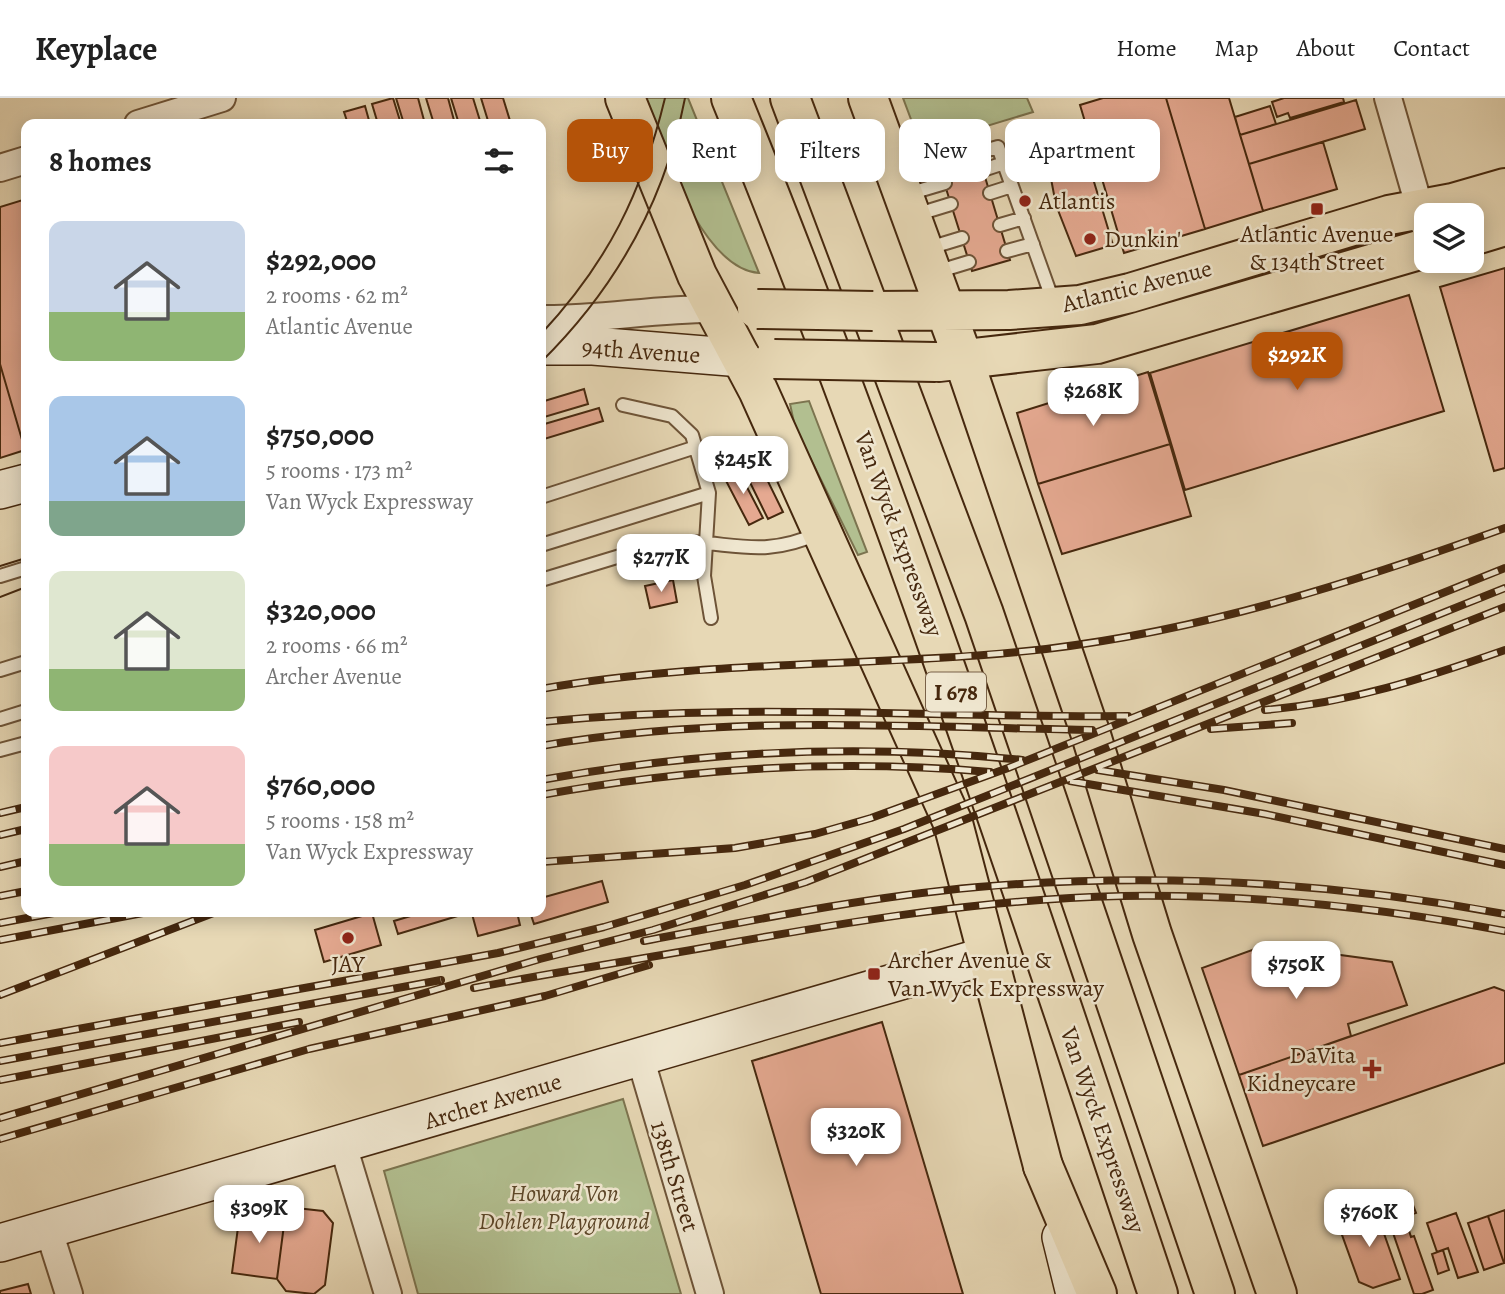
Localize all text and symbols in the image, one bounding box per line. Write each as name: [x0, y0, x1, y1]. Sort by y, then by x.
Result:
text: Keyplace: [35, 26, 157, 71]
text: Home: [1116, 32, 1177, 64]
text: Map: [1215, 32, 1259, 64]
text: About: [1297, 32, 1355, 64]
text: Contact: [1393, 32, 1470, 64]
chip: Buy: [567, 119, 653, 182]
chip: Rent: [667, 119, 761, 182]
chip: Filters: [775, 119, 885, 182]
chip: New: [899, 119, 991, 182]
chip: Apartment: [1005, 119, 1160, 182]
text: 8 homes: [49, 141, 152, 181]
icon: filters: [480, 142, 518, 180]
place label: Atlantis: [1038, 185, 1115, 217]
marker: Atlantis: [1017, 193, 1033, 209]
marker: Atlantic Avenue & 134th Street: [1309, 201, 1325, 217]
map controls: [1414, 203, 1484, 273]
button: layers: [1414, 203, 1484, 273]
place label: Atlantic Avenue & 134th Street: [1239, 218, 1394, 278]
place label: Dunkin': [1104, 223, 1181, 255]
marker: Dunkin': [1082, 231, 1098, 247]
text: $292,000: [266, 240, 376, 280]
icon: home: [105, 249, 189, 333]
street label: Atlantic Avenue: [1058, 252, 1215, 320]
text: 2 rooms · 62 m²: [266, 280, 408, 311]
text: Atlantic Avenue: [266, 311, 413, 342]
street label: 94th Avenue: [581, 331, 701, 371]
pin: $292K: [1248, 332, 1346, 392]
text: $292K: [1268, 339, 1326, 370]
pin: $268K: [1044, 368, 1142, 428]
text: $268K: [1064, 375, 1122, 406]
text: $750,000: [266, 415, 374, 455]
icon: home: [105, 424, 189, 508]
street label: Van Wyck Expressway: [847, 426, 951, 641]
pin: $245K: [694, 436, 792, 496]
text: $245K: [714, 443, 772, 474]
text: 5 rooms · 173 m²: [266, 455, 412, 486]
text: Van Wyck Expressway: [266, 486, 473, 517]
pin: $277K: [612, 534, 710, 594]
text: $277K: [633, 541, 689, 572]
text: $320,000: [266, 590, 376, 630]
icon: home: [105, 599, 189, 683]
text: 2 rooms · 66 m²: [266, 630, 408, 661]
text: Archer Avenue: [266, 661, 402, 692]
road number: I 678: [926, 672, 986, 712]
text: $760,000: [266, 765, 375, 805]
icon: home: [105, 774, 189, 858]
text: 5 rooms · 158 m²: [266, 805, 414, 836]
text: Van Wyck Expressway: [266, 836, 473, 867]
marker: JAY: [340, 930, 356, 946]
pin: $750K: [1247, 942, 1345, 1001]
place label: Archer Avenue & Van Wyck Expressway: [887, 944, 1104, 1004]
place label: JAY: [331, 948, 366, 980]
text: $750K: [1267, 948, 1325, 979]
marker: Archer Avenue & Van Wyck Expressway: [866, 966, 882, 982]
street label: Van Wyck Expressway: [1052, 1022, 1153, 1238]
place label: DaVita Kidneycare: [1246, 1039, 1357, 1099]
marker: DaVita Kidneycare: [1362, 1059, 1382, 1079]
street label: Archer Avenue: [420, 1065, 565, 1137]
pin: $320K: [807, 1108, 905, 1168]
text: $320K: [827, 1115, 885, 1146]
street label: 138th Street: [643, 1117, 707, 1235]
park label: Howard Von Dohlen Playground: [478, 1177, 650, 1237]
pin: $309K: [210, 1186, 308, 1245]
pin: $760K: [1320, 1190, 1418, 1249]
text: $309K: [230, 1192, 288, 1223]
text: $760K: [1340, 1196, 1398, 1227]

